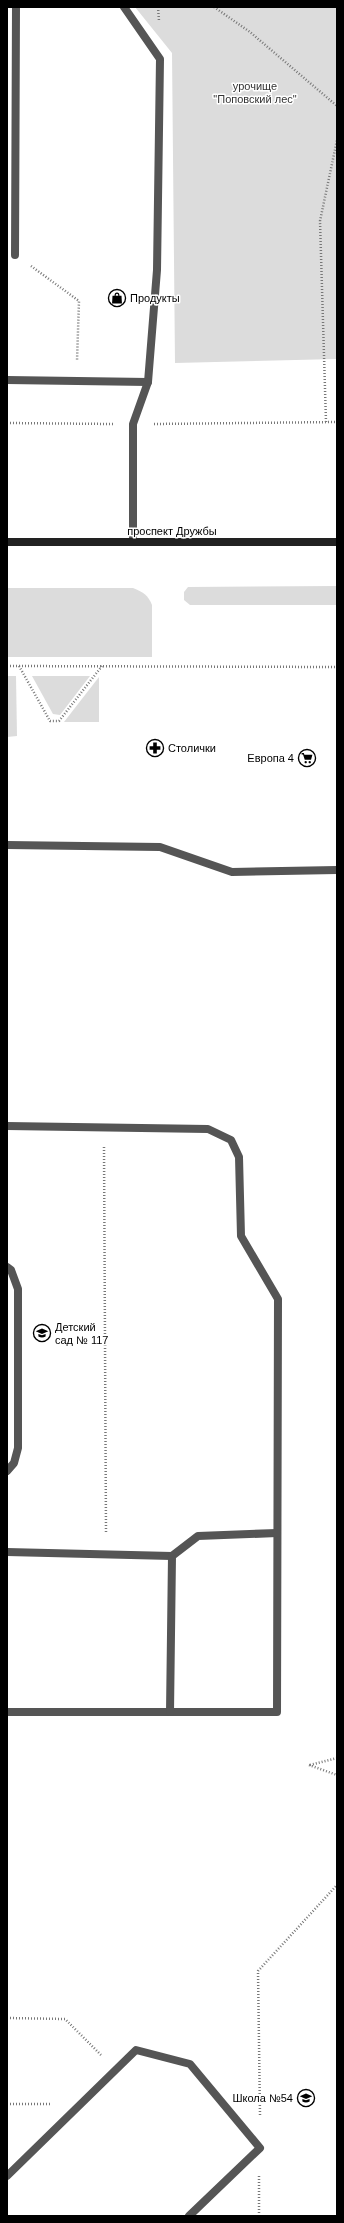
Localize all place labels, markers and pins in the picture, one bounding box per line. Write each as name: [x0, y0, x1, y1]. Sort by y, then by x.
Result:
shop icon: Продукты: [107, 288, 127, 308]
place label: Продукты: [130, 292, 180, 304]
pharmacy icon: Столички: [145, 738, 165, 758]
place label: Столички: [168, 742, 216, 754]
supermarket icon: Европа 4: [297, 748, 317, 768]
place label: Европа 4: [247, 752, 294, 764]
place label: Детский сад № 117: [55, 1321, 109, 1346]
school or university icon: Детский сад № 117: [32, 1323, 52, 1343]
school or university icon: Школа №54: [296, 2088, 316, 2108]
place label: Школа №54: [232, 2092, 293, 2104]

